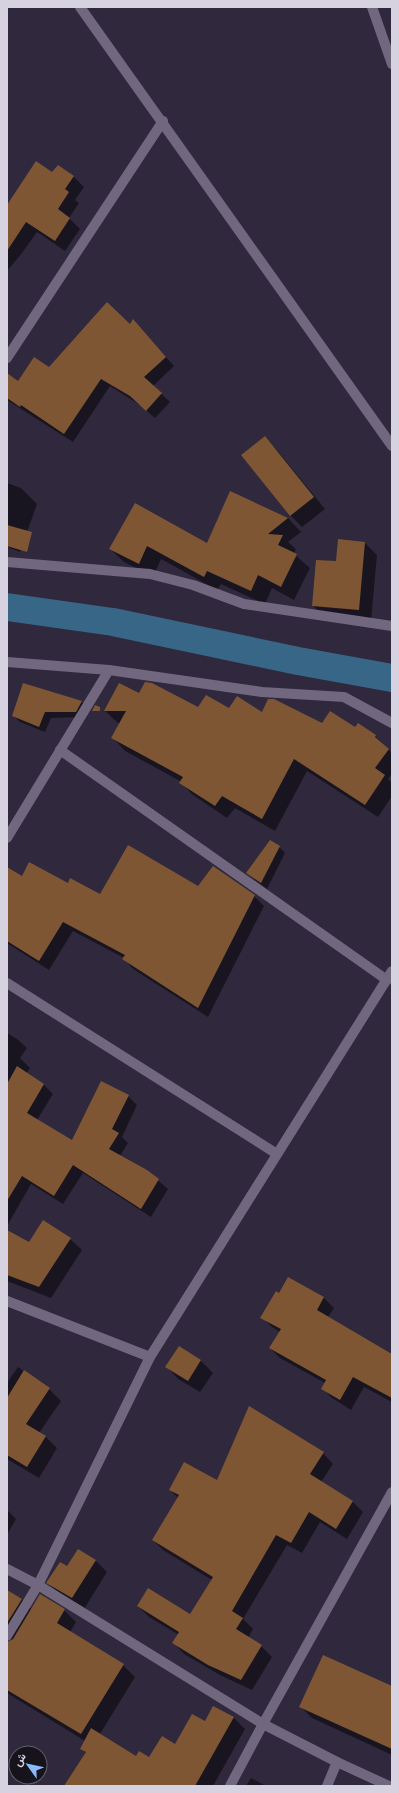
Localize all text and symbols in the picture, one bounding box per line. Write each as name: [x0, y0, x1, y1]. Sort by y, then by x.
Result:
north arrow: [8, 1745, 48, 1785]
text: ش: [11, 1751, 29, 1769]

